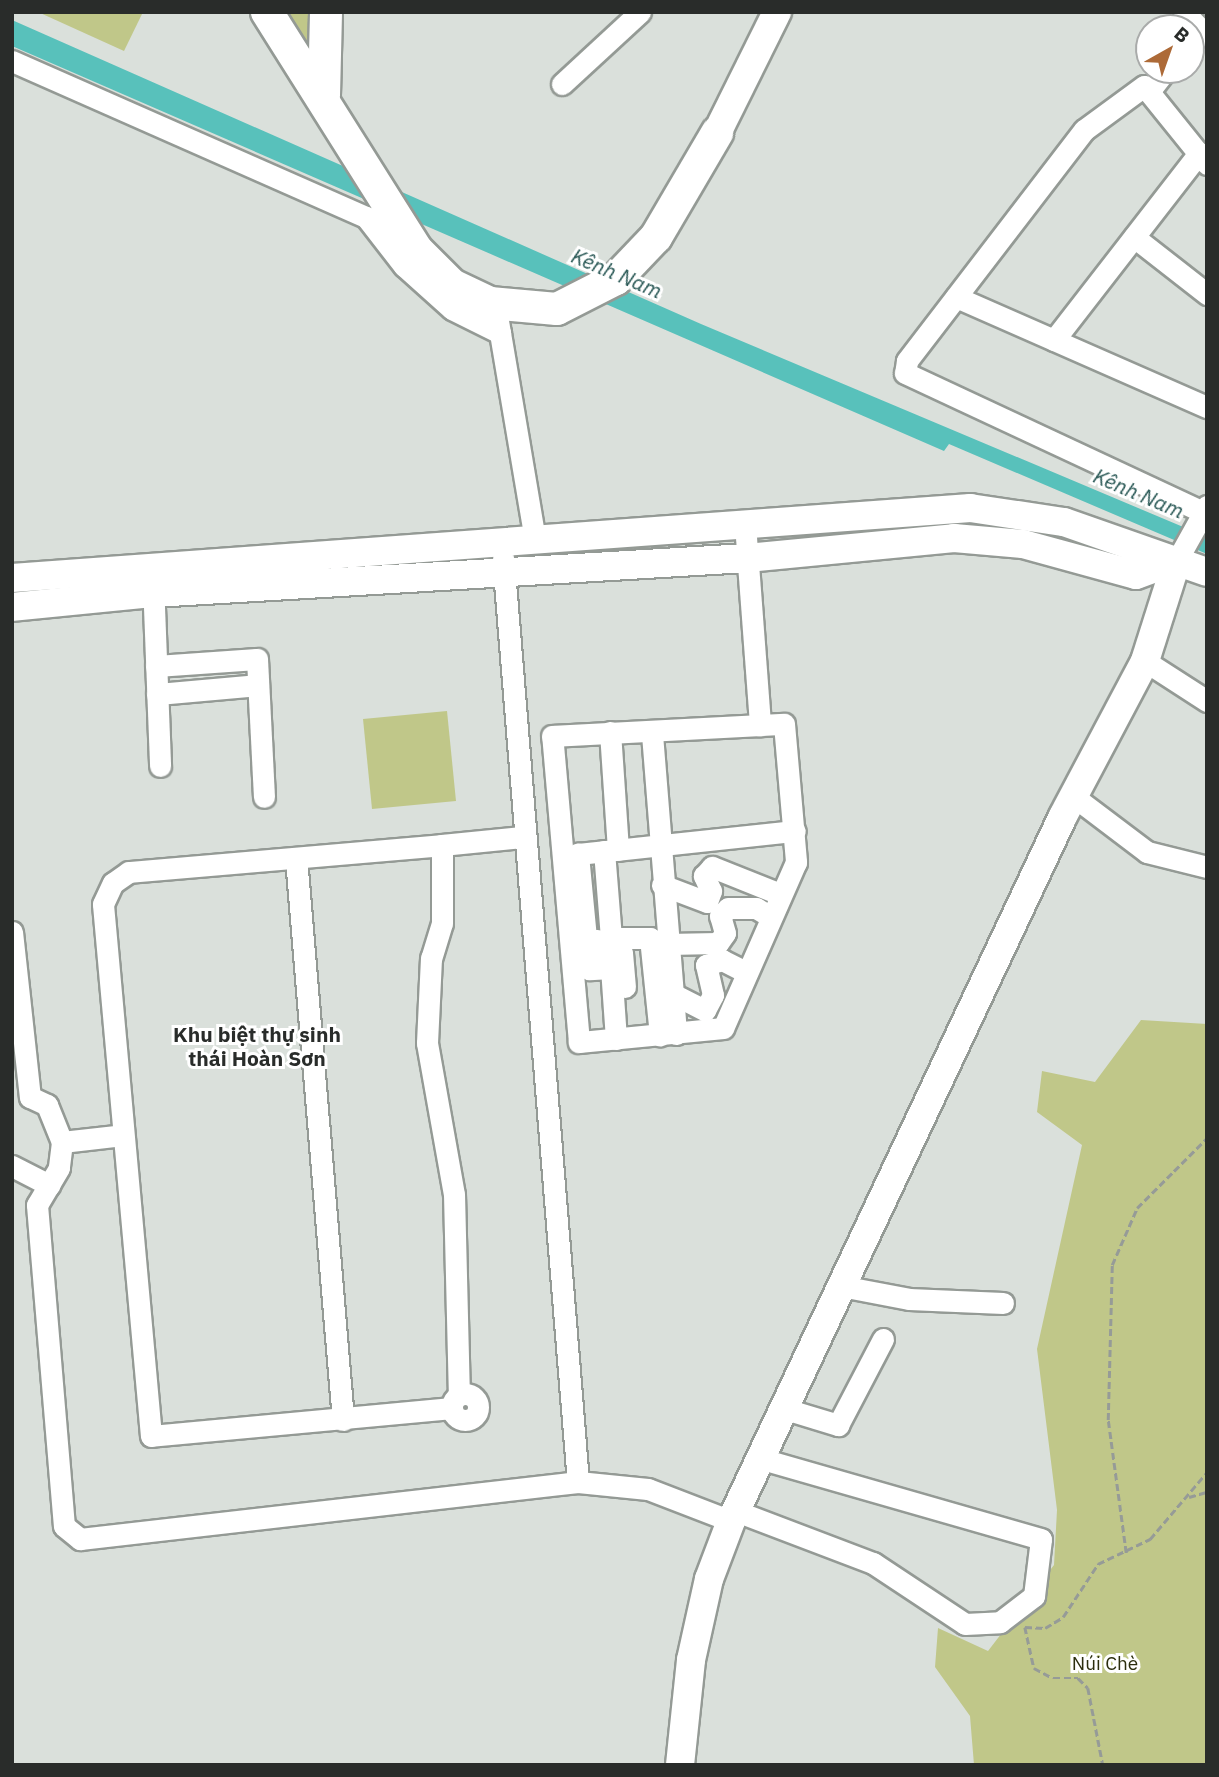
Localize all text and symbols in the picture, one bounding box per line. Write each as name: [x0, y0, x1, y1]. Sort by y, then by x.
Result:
north arrow: [1135, 14, 1205, 84]
text: B: [1170, 21, 1195, 48]
water label: Kênh Nam: [568, 243, 666, 303]
water label: Kênh Nam: [1090, 463, 1188, 523]
district label: Khu biệt thự sinh thái Hoàn Sơn: [173, 1021, 341, 1071]
park label: Núi Chè: [1072, 1653, 1138, 1675]

